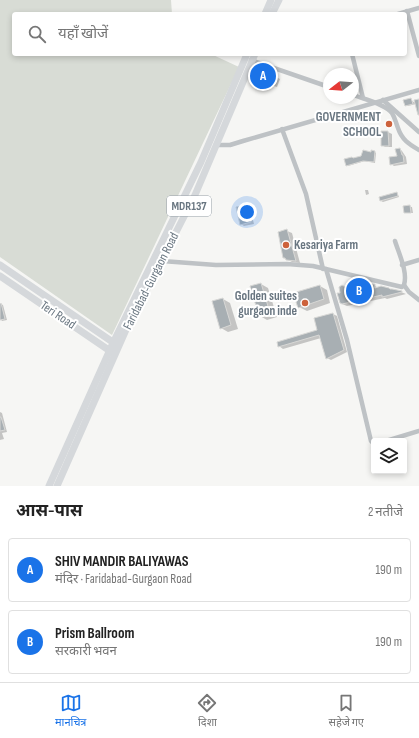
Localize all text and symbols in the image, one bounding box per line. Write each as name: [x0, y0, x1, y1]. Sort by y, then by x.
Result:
search box: [12, 12, 407, 56]
icon: search: [26, 23, 48, 45]
text: यहाँ खोजें: [58, 24, 108, 43]
pin: A: [250, 61, 276, 91]
north arrow: [323, 68, 359, 104]
place label: GOVERNMENT SCHOOL: [316, 109, 381, 140]
marker: GOVERNMENT SCHOOL: [384, 119, 394, 129]
road number: MDR137: [167, 196, 211, 216]
your location: [237, 202, 257, 222]
street label: Faridabad-Gurgaon Road: [120, 230, 182, 332]
place label: Kesariya Farm: [294, 237, 359, 253]
marker: Kesariya Farm: [281, 240, 291, 250]
pin: B: [346, 276, 372, 306]
place label: Golden suites gurgaon inde: [235, 288, 297, 319]
street label: Teri Road: [37, 297, 79, 333]
marker: Golden suites gurgaon inde: [300, 298, 310, 308]
map controls: [371, 438, 407, 474]
button: layers: [371, 438, 407, 474]
text: आस-पास: [16, 501, 83, 521]
text: 2 नतीजे: [368, 504, 403, 520]
text: SHIV MANDIR BALIYAWAS: [55, 552, 188, 571]
text: A: [27, 562, 33, 578]
text: 190 m: [375, 562, 402, 578]
text: मंदिर · Faridabad-Gurgaon Road: [55, 571, 192, 587]
text: Prism Ballroom: [55, 624, 134, 643]
text: B: [27, 634, 33, 650]
text: 190 m: [375, 634, 402, 650]
text: सरकारी भवन: [55, 643, 117, 659]
tab: मानचित्र: [55, 692, 86, 730]
tab: दिशा: [196, 692, 218, 730]
tab: सहेजे गए: [328, 692, 364, 730]

